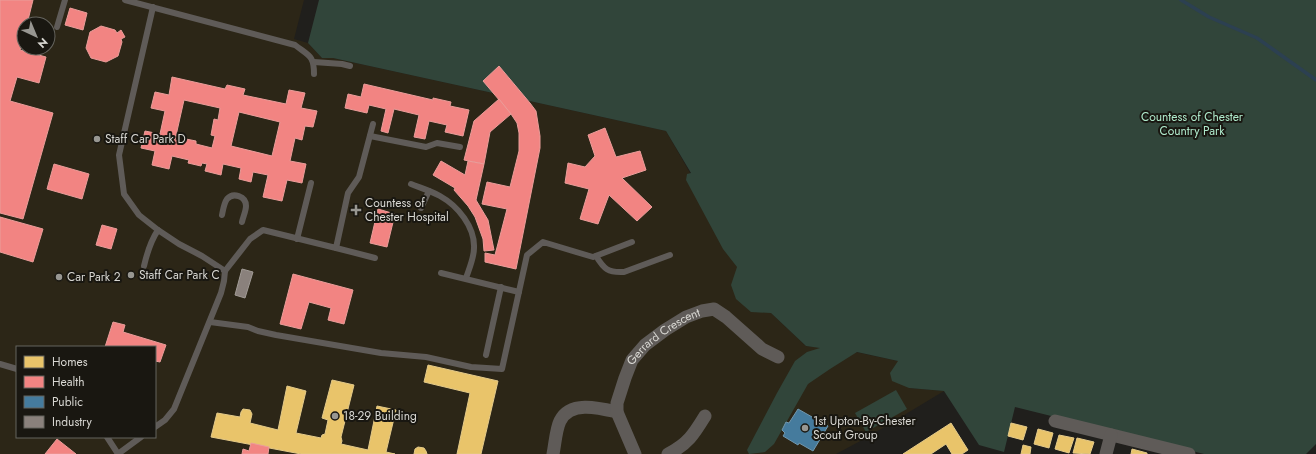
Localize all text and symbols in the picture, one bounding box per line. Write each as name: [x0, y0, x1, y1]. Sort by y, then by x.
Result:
north arrow: [16, 16, 56, 56]
text: N: [34, 34, 52, 52]
park label: Countess of Chester Country Park: [1141, 108, 1244, 140]
place label: Staff Car Park D: [105, 130, 186, 148]
marker: Staff Car Park D: [92, 134, 102, 144]
place label: Countess of Chester Hospital: [365, 194, 449, 226]
marker: Countess of Chester Hospital: [350, 204, 362, 216]
place label: Staff Car Park C: [139, 266, 220, 284]
place label: Car Park 2: [67, 268, 121, 286]
marker: Staff Car Park C: [126, 270, 136, 280]
marker: Car Park 2: [54, 272, 64, 282]
street label: Gerrard Crescent: [622, 303, 703, 369]
legend: [16, 346, 156, 438]
text: Homes: [52, 353, 88, 371]
text: Health: [52, 373, 84, 391]
text: Public: [52, 393, 83, 411]
place label: 18-29 Building: [343, 407, 417, 425]
marker: 18-29 Building: [330, 411, 340, 421]
place label: 1st Upton-By-Chester Scout Group: [813, 412, 916, 444]
text: Industry: [52, 413, 93, 431]
marker: 1st Upton-By-Chester Scout Group: [800, 423, 810, 433]

